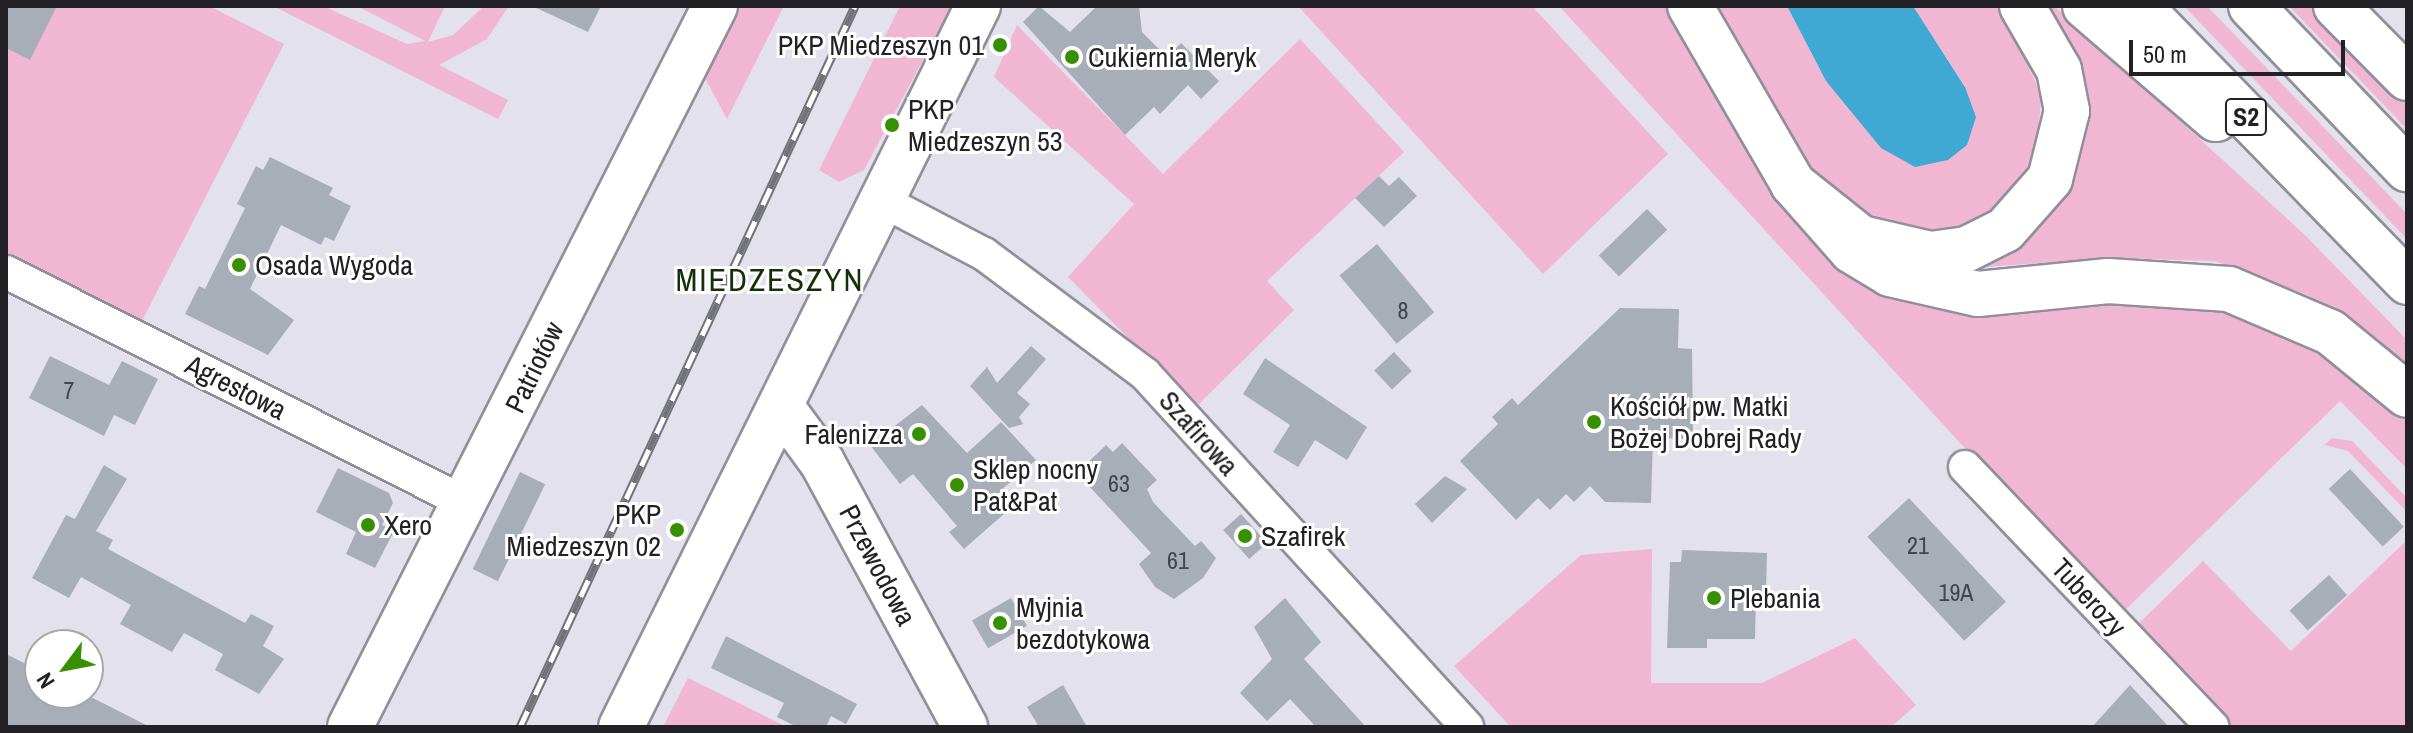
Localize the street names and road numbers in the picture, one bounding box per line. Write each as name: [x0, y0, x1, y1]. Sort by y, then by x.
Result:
road number: S2: [2224, 95, 2268, 139]
street label: Patriotów: [498, 316, 570, 418]
street label: Agrestowa: [180, 347, 292, 427]
street label: Szafirowa: [1152, 384, 1246, 482]
street label: Przewodowa: [832, 499, 924, 631]
street label: Tuberozy: [2045, 551, 2133, 643]

